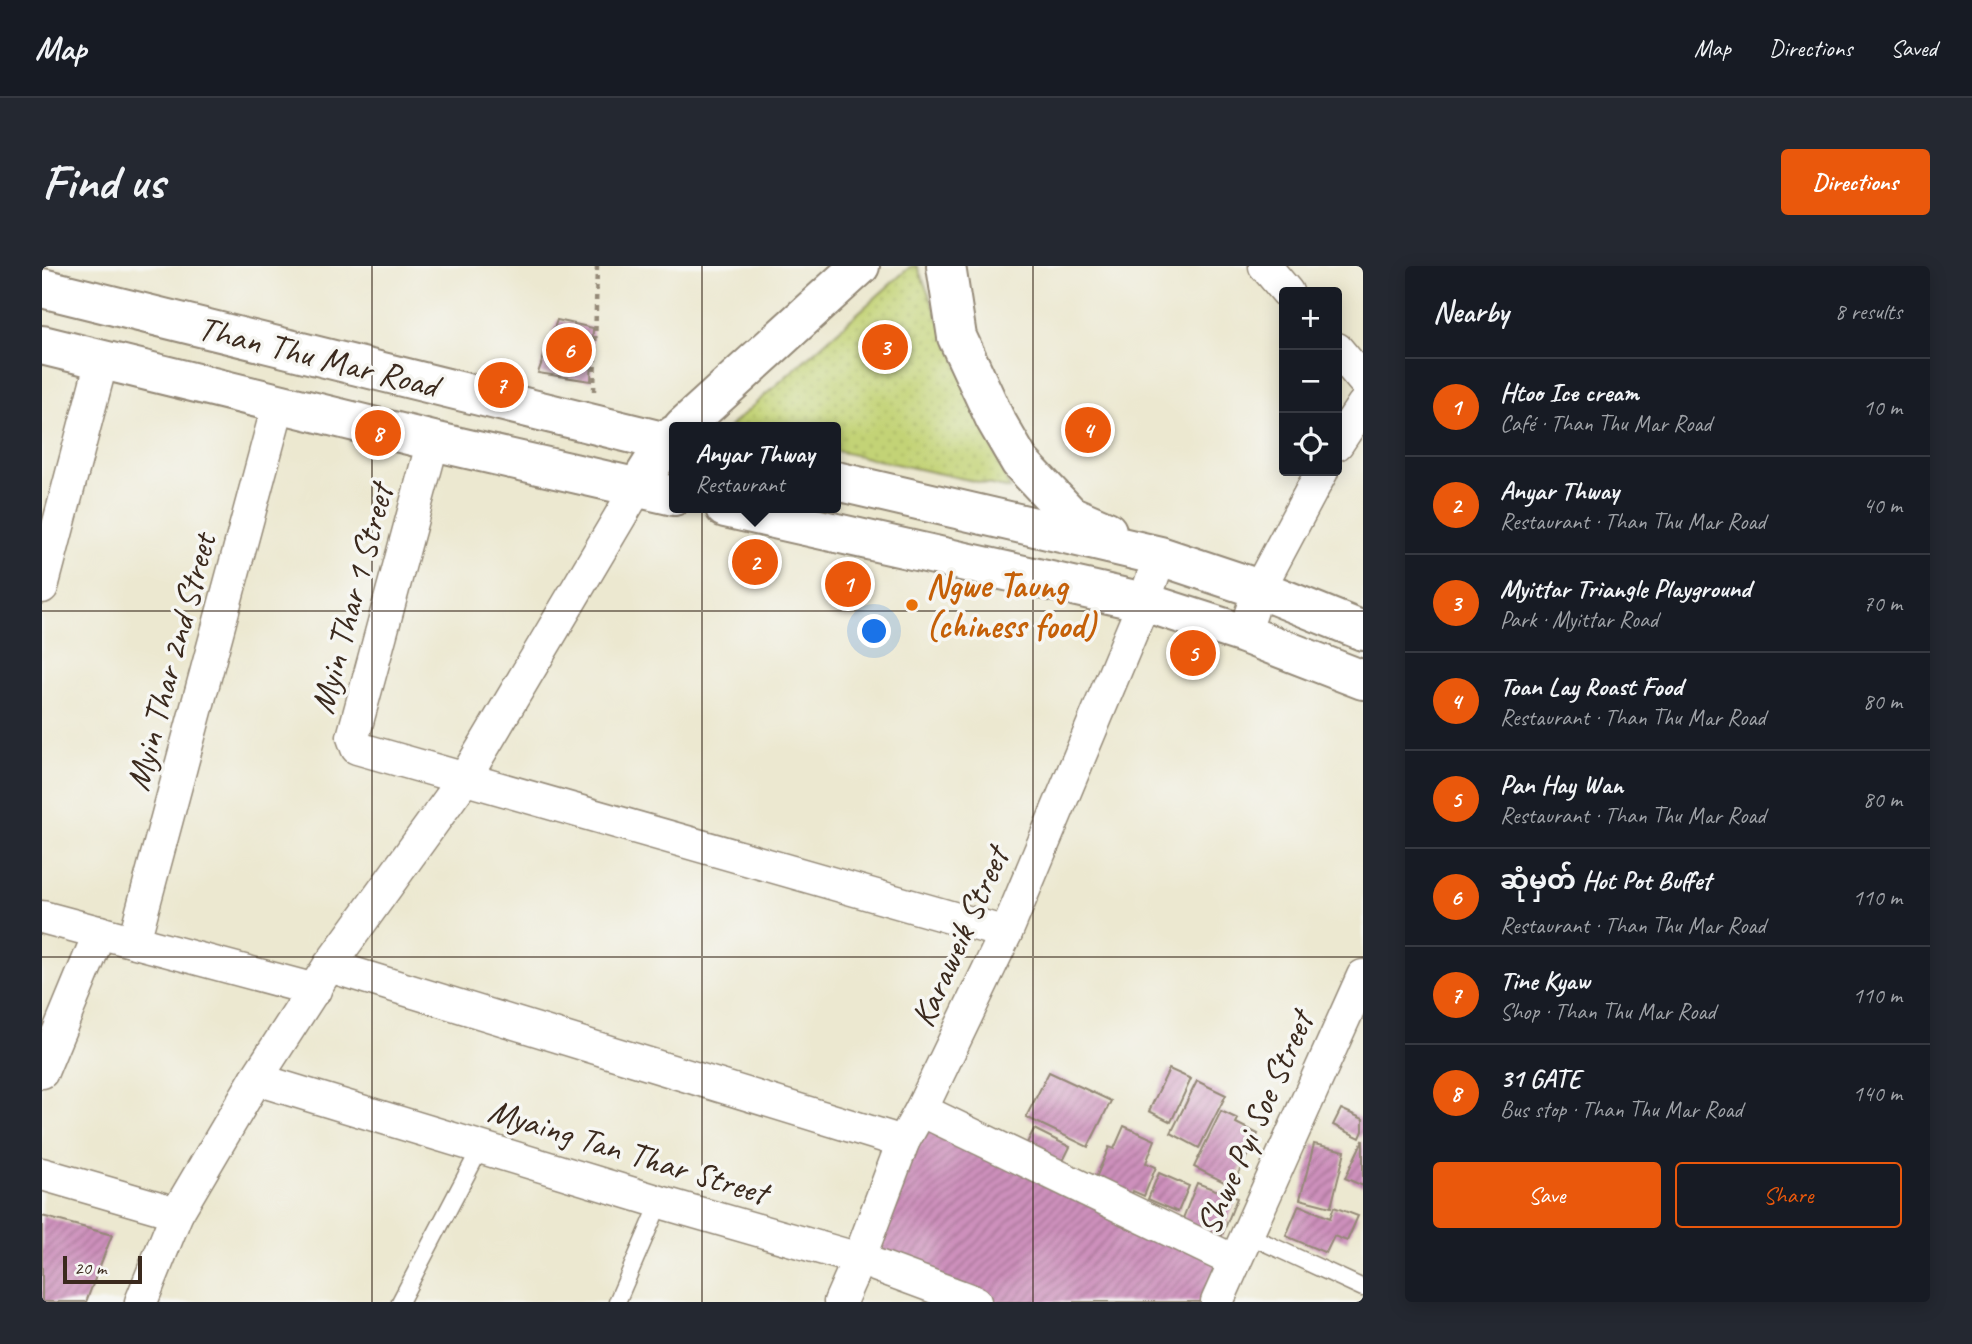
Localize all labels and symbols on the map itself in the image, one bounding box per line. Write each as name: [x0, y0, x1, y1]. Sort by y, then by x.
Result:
street label: Than Thu Mar Road: [194, 305, 447, 409]
pin: 3: [862, 321, 908, 373]
pin: 6: [546, 324, 592, 376]
pin: 7: [478, 359, 524, 411]
pin: 4: [1065, 404, 1111, 456]
pin: 8: [355, 407, 401, 459]
street label: Myin Thar 1 Street: [299, 476, 405, 718]
street label: Myin Thar 2nd Street: [115, 526, 227, 795]
pin: 2: [732, 536, 778, 588]
pin: 1: [825, 558, 871, 610]
place label: Ngwe Taung (chiness food): [926, 563, 1098, 648]
marker: Ngwe Taung (chiness food): [904, 597, 920, 613]
your location: [857, 614, 891, 648]
pin: 5: [1170, 627, 1216, 679]
street label: Karaweik Street: [900, 837, 1021, 1034]
street label: Shwe Pyi Soe Street: [1185, 1001, 1325, 1242]
street label: Myaing Tan Thar Street: [483, 1088, 777, 1217]
scale bar: [63, 1253, 142, 1285]

